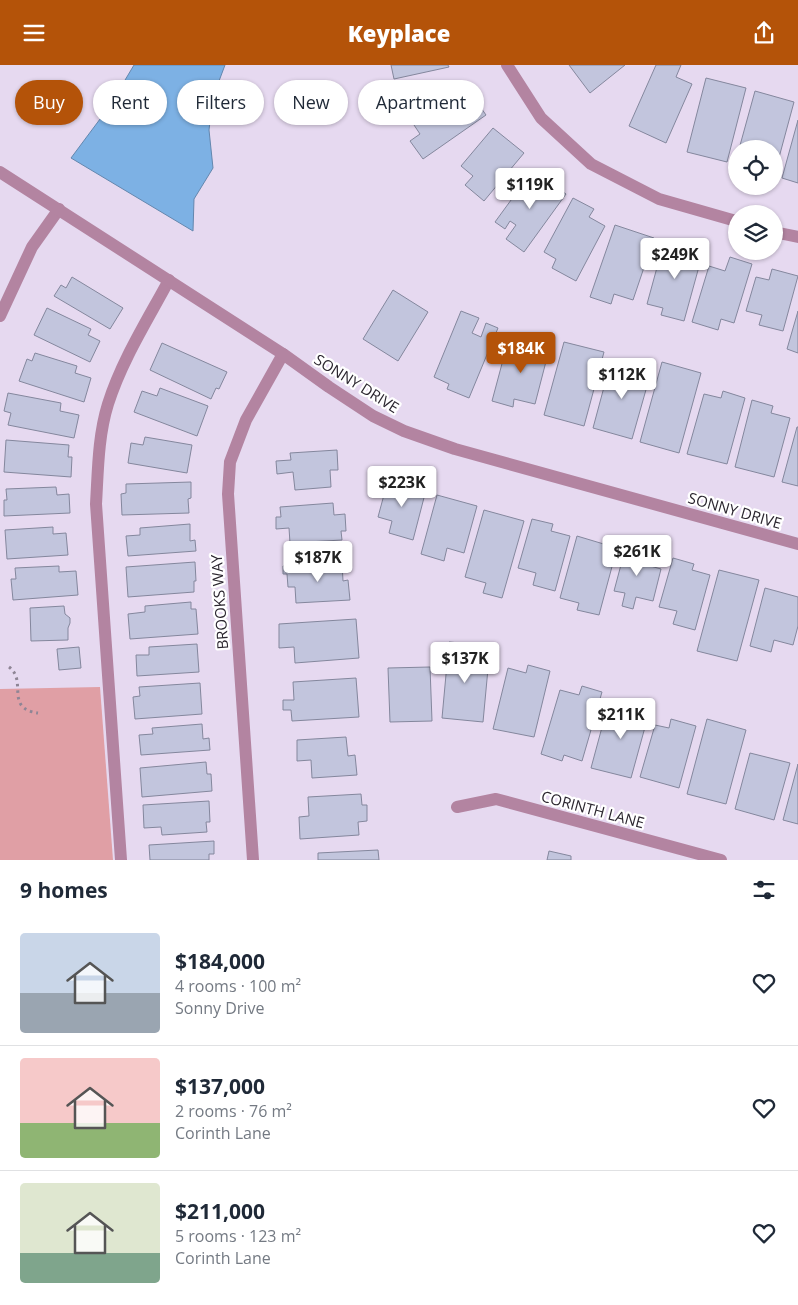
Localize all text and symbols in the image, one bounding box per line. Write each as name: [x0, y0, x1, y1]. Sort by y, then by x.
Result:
text: Keyplace: [348, 18, 450, 48]
icon: menu: [20, 19, 48, 47]
icon: share: [750, 19, 778, 47]
chip: Buy: [15, 80, 83, 125]
chip: Rent: [93, 80, 167, 125]
chip: Filters: [177, 80, 264, 125]
chip: New: [274, 80, 348, 125]
chip: Apartment: [358, 80, 484, 125]
map controls: [728, 140, 783, 260]
button: locate: [728, 140, 783, 195]
pin: $119K: [495, 167, 565, 210]
text: $119K: [506, 173, 554, 195]
button: layers: [728, 205, 783, 260]
pin: $249K: [640, 237, 710, 280]
text: $249K: [651, 243, 699, 265]
pin: $184K: [486, 331, 556, 374]
text: $184K: [497, 337, 545, 359]
street label: SONNY DRIVE: [311, 349, 403, 417]
pin: $112K: [587, 357, 657, 400]
text: $112K: [598, 363, 646, 385]
pin: $223K: [367, 465, 437, 508]
text: $223K: [378, 471, 426, 493]
street label: SONNY DRIVE: [686, 487, 784, 533]
pin: $261K: [602, 535, 672, 577]
text: $261K: [613, 540, 661, 562]
pin: $187K: [283, 541, 353, 583]
text: $187K: [294, 546, 342, 568]
street label: BROOKS WAY: [206, 553, 232, 650]
pin: $137K: [430, 641, 500, 684]
text: $137K: [441, 647, 489, 669]
pin: $211K: [586, 697, 656, 740]
text: $211K: [597, 703, 645, 725]
street label: CORINTH LANE: [539, 786, 647, 832]
text: 9 homes: [20, 876, 108, 904]
icon: filters: [750, 876, 778, 904]
text: $184,000: [175, 947, 265, 975]
icon: home: [60, 953, 120, 1013]
icon: heart: [750, 969, 778, 997]
text: 4 rooms · 100 m²: [175, 975, 301, 997]
text: Sonny Drive: [175, 997, 264, 1019]
text: $137,000: [175, 1072, 265, 1100]
icon: home: [60, 1078, 120, 1138]
icon: heart: [750, 1094, 778, 1122]
text: 2 rooms · 76 m²: [175, 1100, 292, 1122]
text: Corinth Lane: [175, 1122, 271, 1144]
text: $211,000: [175, 1197, 265, 1225]
icon: home: [60, 1203, 120, 1263]
icon: heart: [750, 1219, 778, 1247]
text: 5 rooms · 123 m²: [175, 1225, 301, 1247]
text: Corinth Lane: [175, 1247, 271, 1269]

